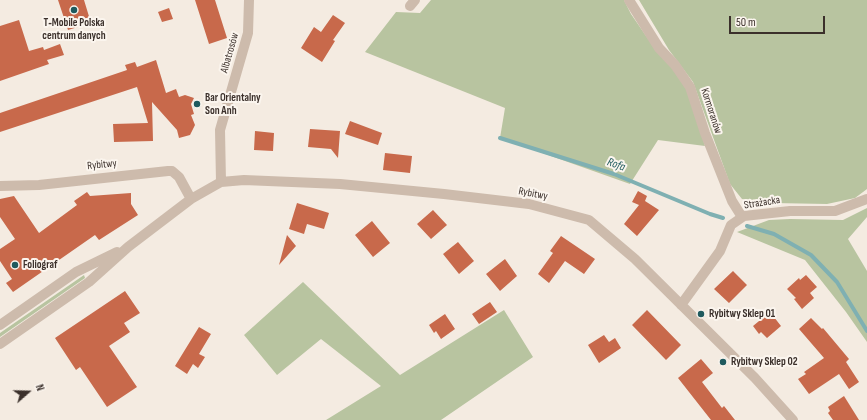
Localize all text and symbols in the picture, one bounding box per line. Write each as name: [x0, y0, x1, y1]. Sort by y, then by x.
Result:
marker: T‑Mobile Polska centrum danych: [69, 5, 79, 15]
scale bar: [731, 8, 827, 34]
text: 50 m: [736, 15, 756, 30]
place label: T‑Mobile Polska centrum danych: [42, 16, 106, 42]
street label: Albatrosów: [218, 31, 242, 75]
street label: Kormoranów: [697, 87, 725, 135]
place label: Bar Orientalny Son Anh: [205, 91, 261, 117]
marker: Bar Orientalny Son Anh: [192, 99, 202, 109]
water label: Rofa: [605, 155, 627, 175]
street label: Rybitwy: [87, 157, 117, 173]
street label: Rybitwy: [517, 185, 549, 203]
street label: Strażacka: [743, 194, 781, 212]
place label: Foliograf: [23, 258, 57, 272]
marker: Foliograf: [10, 260, 20, 270]
place label: Rybitwy Sklep 01: [709, 307, 775, 321]
marker: Rybitwy Sklep 01: [696, 309, 706, 319]
place label: Rybitwy Sklep 02: [731, 355, 798, 369]
marker: Rybitwy Sklep 02: [718, 357, 728, 367]
north arrow: [8, 372, 48, 412]
text: N: [33, 383, 47, 393]

